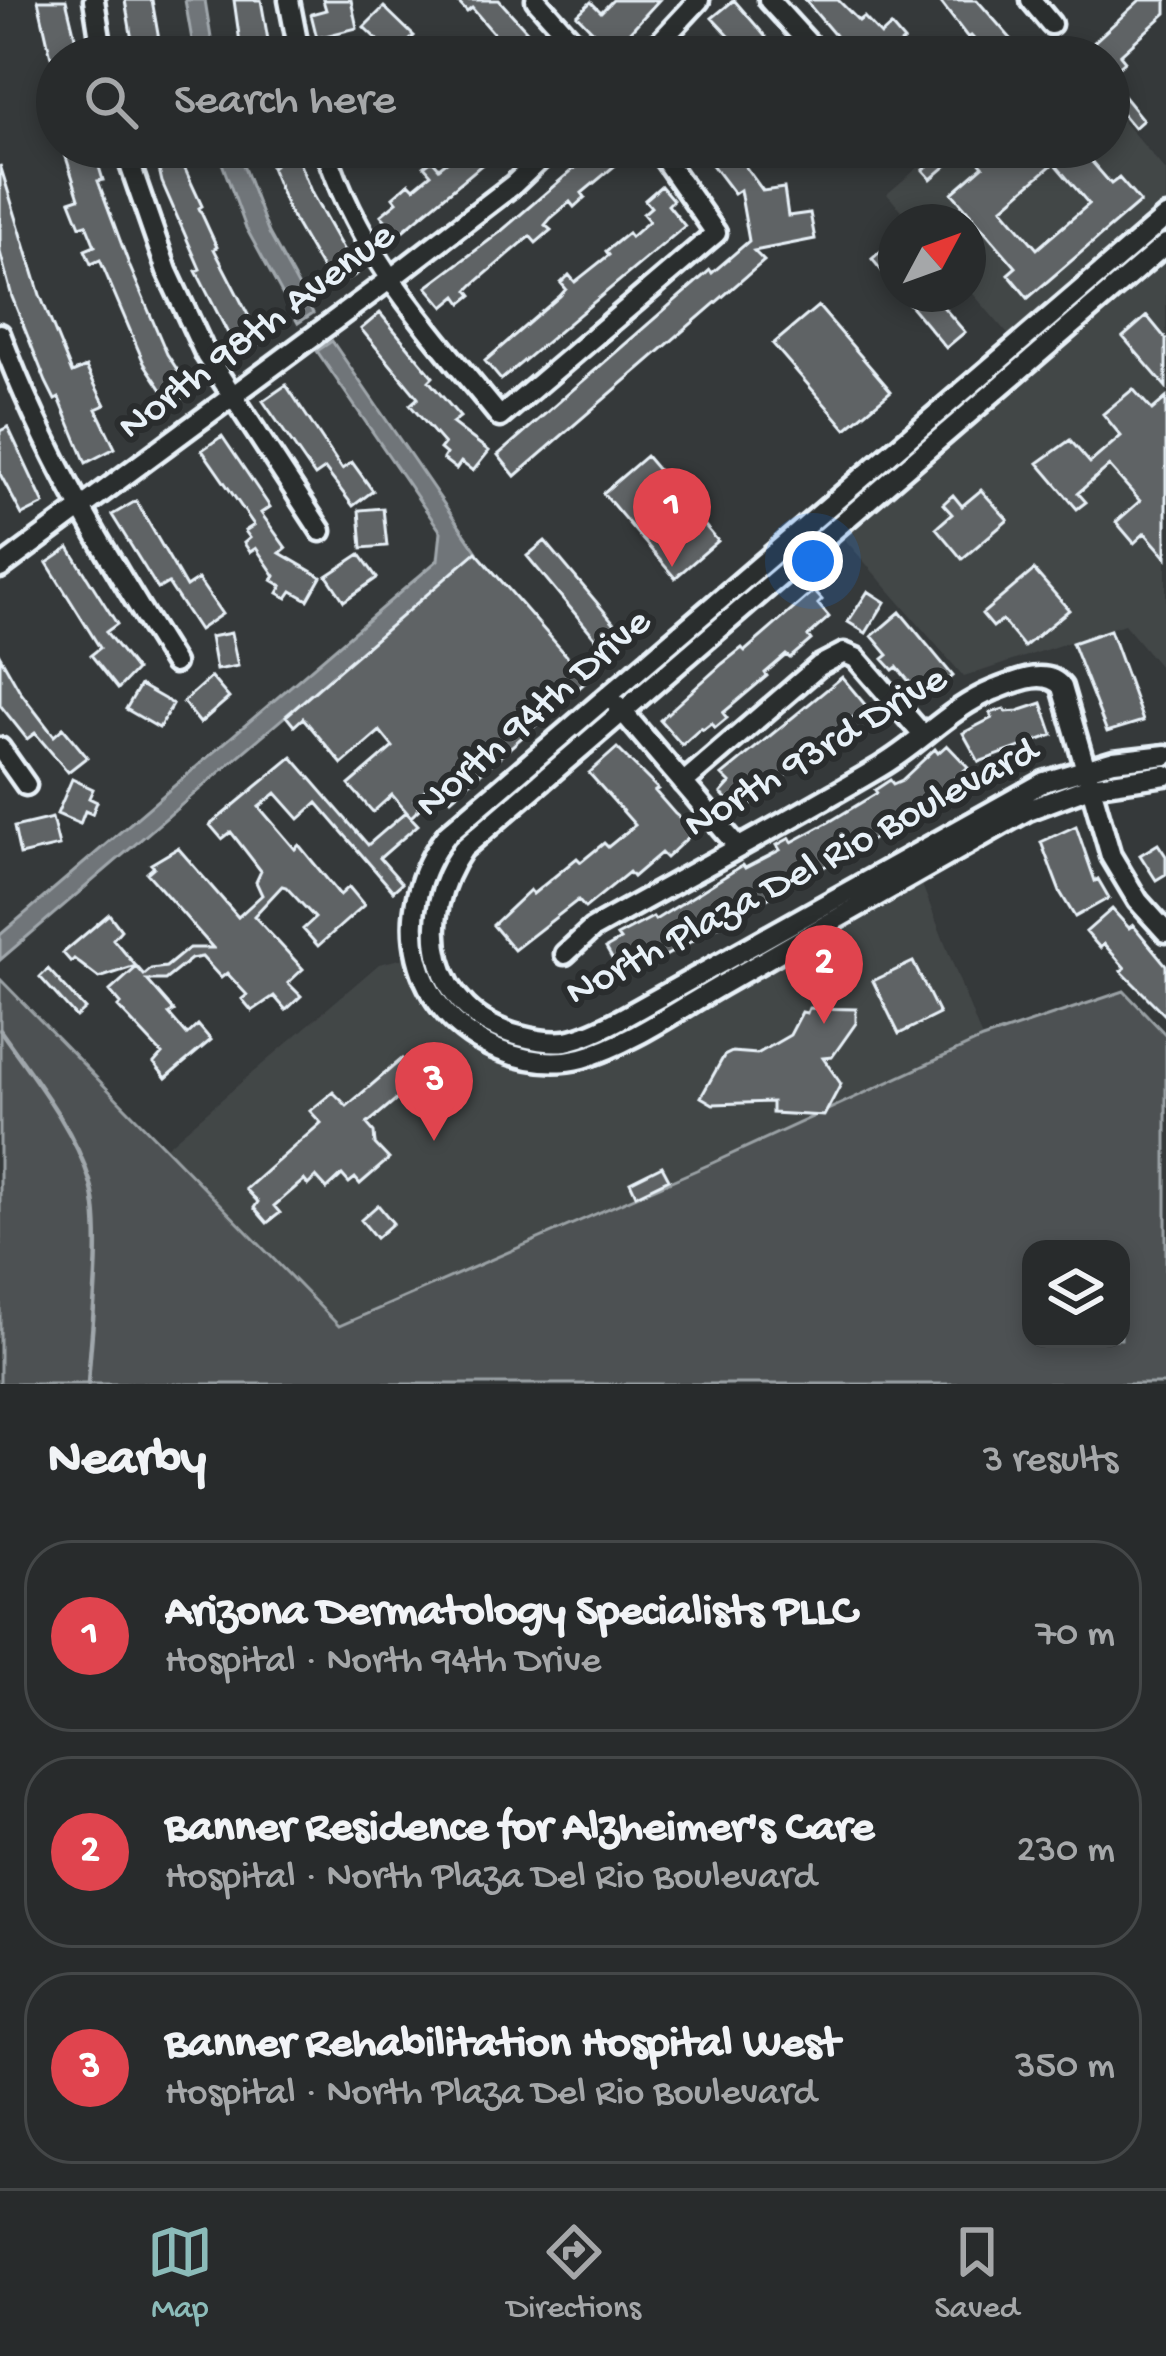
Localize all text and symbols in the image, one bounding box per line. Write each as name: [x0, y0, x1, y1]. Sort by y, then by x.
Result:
search box: [36, 36, 1130, 168]
icon: search: [78, 69, 144, 135]
text: Search here: [174, 76, 396, 129]
north arrow: [878, 204, 986, 312]
street label: North 98th Avenue: [110, 212, 407, 453]
pin: 1: [633, 468, 711, 567]
your location: [783, 531, 843, 591]
street label: North 94th Drive: [407, 599, 664, 831]
street label: North 93rd Drive: [677, 656, 958, 852]
street label: North Plaza Del Rio Boulevard: [559, 727, 1050, 1019]
pin: 2: [785, 925, 863, 1024]
pin: 3: [395, 1042, 473, 1141]
map controls: [1022, 1240, 1130, 1348]
button: layers: [1022, 1240, 1130, 1348]
text: Nearby: [48, 1432, 206, 1492]
text: 3 results: [983, 1439, 1118, 1485]
text: Arizona Dermatology Specialists PLLC: [165, 1587, 857, 1640]
text: 1: [82, 1613, 98, 1659]
text: 70 m: [1036, 1613, 1115, 1659]
text: Hospital · North 94th Drive: [165, 1640, 601, 1686]
text: Banner Residence for Alzheimer's Care: [165, 1803, 874, 1856]
text: 2: [80, 1829, 100, 1875]
text: 230 m: [1017, 1829, 1115, 1875]
text: Hospital · North Plaza Del Rio Boulevard: [165, 1856, 816, 1902]
text: Banner Rehabilitation Hospital West: [165, 2019, 839, 2072]
text: 3: [80, 2045, 100, 2091]
text: 350 m: [1015, 2045, 1115, 2091]
text: Hospital · North Plaza Del Rio Boulevard: [165, 2072, 816, 2118]
tab: Map: [147, 2219, 213, 2329]
tab: Directions: [507, 2219, 641, 2329]
tab: Saved: [935, 2219, 1019, 2329]

